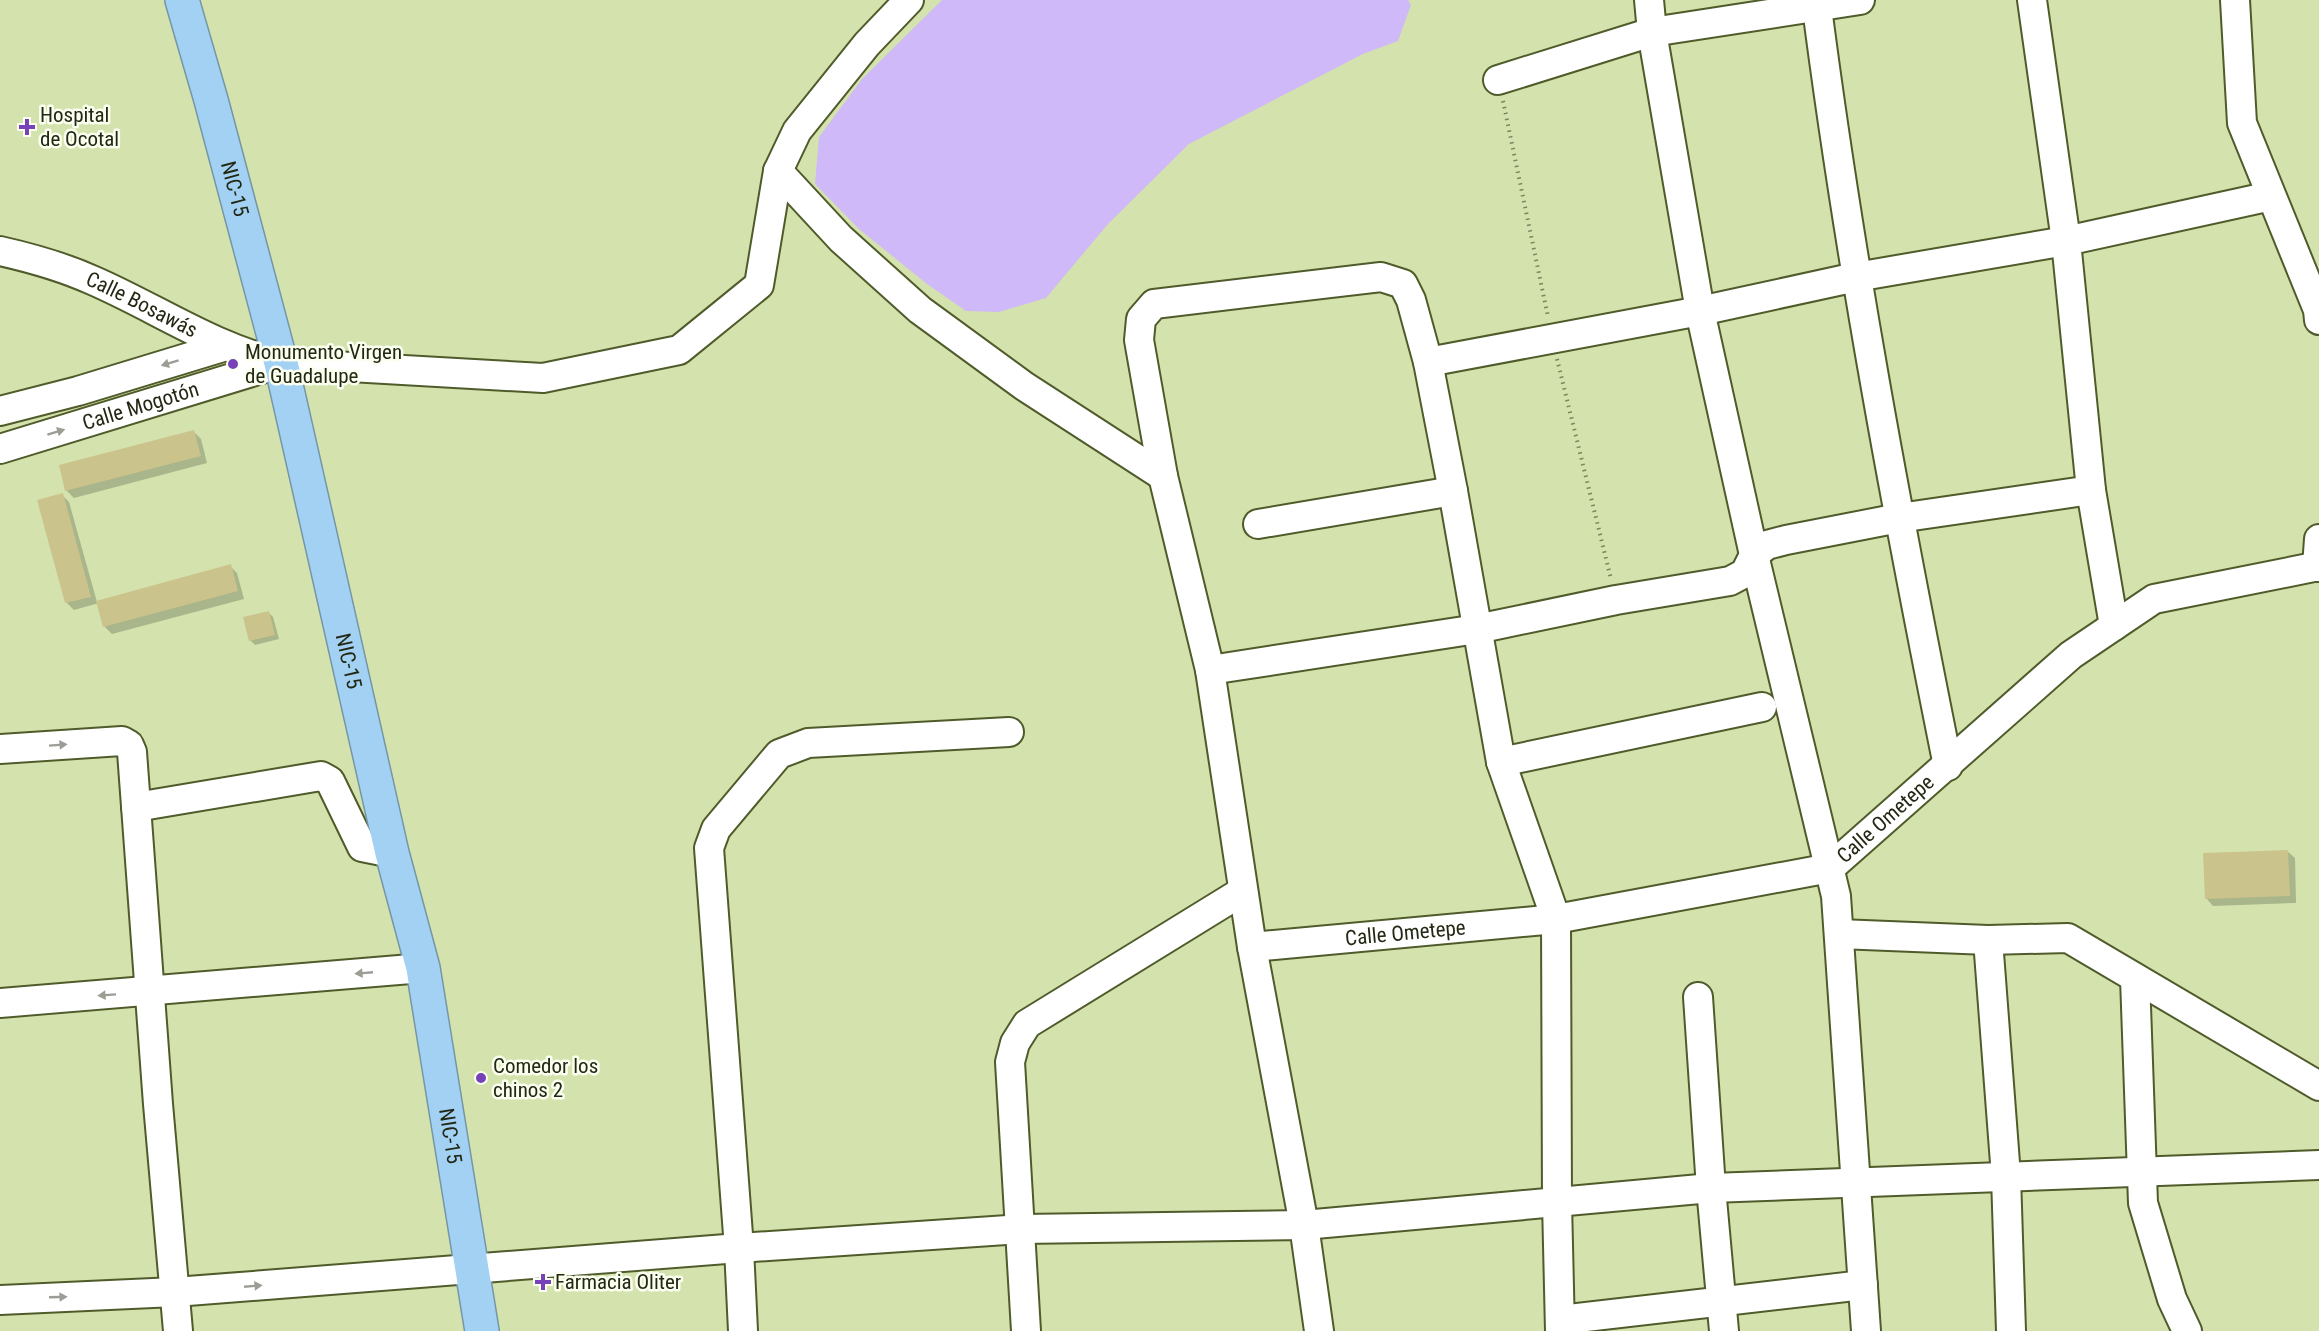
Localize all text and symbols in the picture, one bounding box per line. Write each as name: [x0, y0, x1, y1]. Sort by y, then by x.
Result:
place label: Hospital de Ocotal: [40, 103, 119, 151]
marker: Hospital de Ocotal: [18, 118, 36, 136]
street label: NIC-15: [216, 159, 253, 219]
street label: Calle Bosawás: [82, 267, 201, 342]
place label: Monumento Virgen de Guadalupe: [245, 340, 402, 388]
marker: Monumento Virgen de Guadalupe: [226, 357, 240, 371]
one-way arrow: [161, 359, 179, 368]
street label: Calle Mogotón: [80, 377, 202, 435]
one-way arrow: [47, 427, 65, 436]
street label: NIC-15: [331, 631, 366, 691]
one-way arrow: [49, 740, 68, 750]
street label: Calle Ometepe: [1832, 770, 1939, 868]
street label: Calle Ometepe: [1344, 915, 1467, 950]
one-way arrow: [355, 968, 374, 978]
one-way arrow: [98, 990, 117, 999]
place label: Comedor los chinos 2: [493, 1054, 598, 1102]
marker: Comedor los chinos 2: [474, 1071, 488, 1085]
street label: NIC-15: [434, 1106, 467, 1166]
place label: Farmacia Oliter: [555, 1270, 681, 1294]
marker: Farmacia Oliter: [536, 1275, 550, 1289]
one-way arrow: [244, 1281, 263, 1291]
one-way arrow: [49, 1293, 68, 1302]

